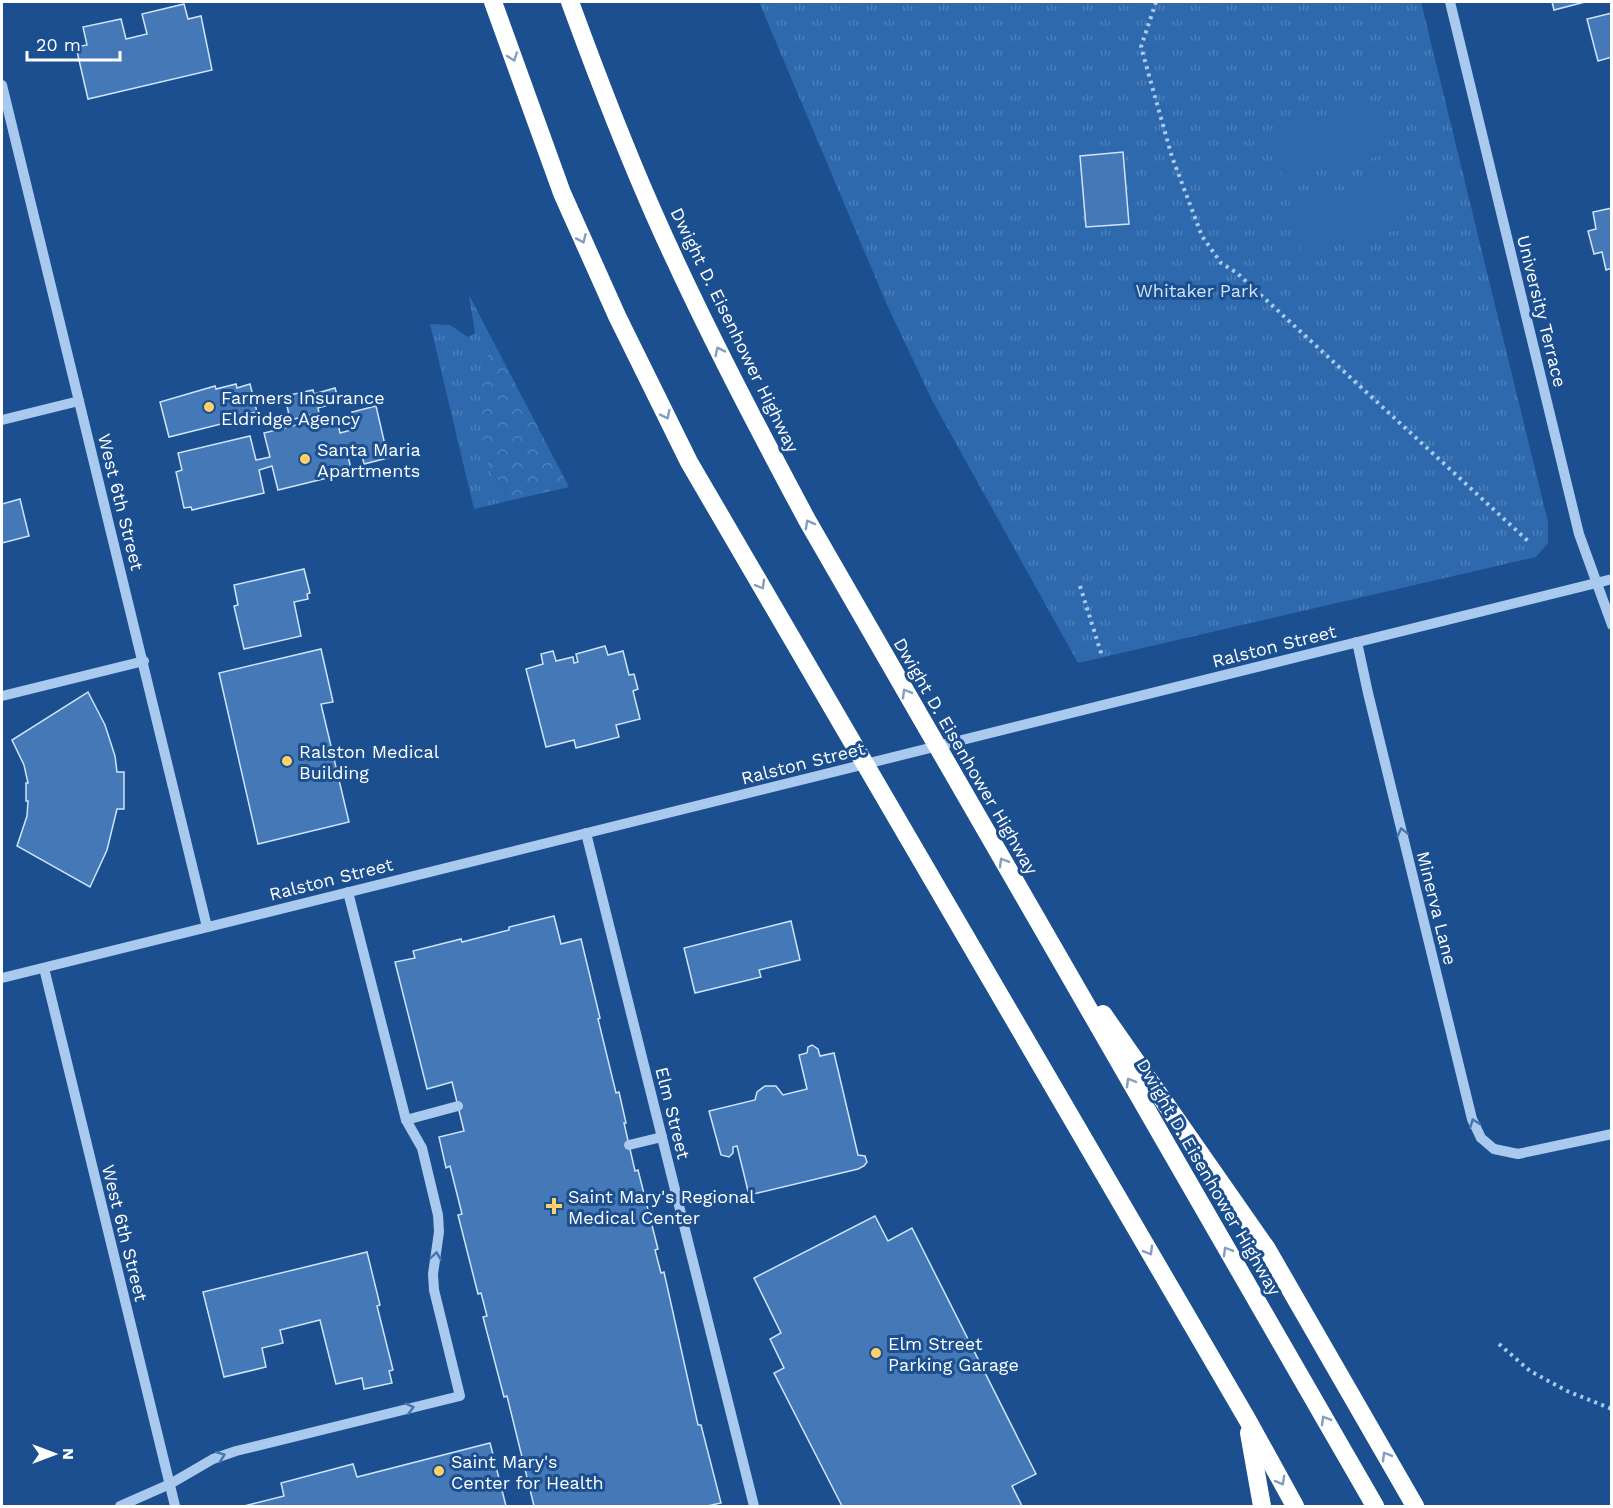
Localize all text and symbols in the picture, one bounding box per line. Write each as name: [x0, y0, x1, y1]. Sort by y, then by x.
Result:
scale bar: [27, 24, 120, 62]
text: 20 m: [36, 34, 81, 55]
one-way arrow: [505, 51, 518, 61]
street label: Dwight D. Eisenhower Highway: [666, 204, 804, 456]
one-way arrow: [575, 232, 587, 243]
street label: University Terrace: [1513, 233, 1571, 389]
park label: Whitaker Park: [1135, 280, 1259, 301]
one-way arrow: [715, 346, 726, 357]
place label: Farmers Insurance Eldridge Agency: [221, 387, 385, 429]
marker: Farmers Insurance Eldridge Agency: [202, 400, 216, 414]
one-way arrow: [658, 408, 670, 419]
street label: West 6th Street: [94, 431, 148, 573]
place label: Santa Maria Apartments: [317, 439, 421, 481]
marker: Santa Maria Apartments: [298, 452, 312, 466]
one-way arrow: [805, 519, 816, 530]
one-way arrow: [753, 579, 765, 589]
street label: Ralston Street: [1210, 620, 1339, 672]
street label: Dwight D. Eisenhower Highway: [889, 634, 1043, 879]
one-way arrow: [902, 689, 913, 699]
street label: Ralston Street: [739, 737, 868, 789]
place label: Ralston Medical Building: [299, 741, 440, 783]
marker: Ralston Medical Building: [280, 754, 294, 768]
one-way arrow: [1396, 827, 1409, 837]
street label: Minerva Lane: [1413, 849, 1461, 967]
street label: Ralston Street: [267, 853, 396, 905]
one-way arrow: [999, 858, 1010, 868]
street label: Dwight D. Eisenhower Highway: [1132, 1055, 1286, 1300]
street label: Elm Street: [651, 1065, 695, 1162]
one-way arrow: [1126, 1078, 1137, 1088]
one-way arrow: [1469, 1118, 1482, 1129]
street label: West 6th Street: [98, 1162, 152, 1304]
place label: Saint Mary's Regional Medical Center: [568, 1186, 755, 1228]
marker: Saint Mary's Regional Medical Center: [545, 1197, 563, 1215]
one-way arrow: [1141, 1245, 1153, 1255]
one-way arrow: [1223, 1247, 1234, 1257]
one-way arrow: [429, 1251, 441, 1260]
place label: Elm Street Parking Garage: [888, 1333, 1019, 1375]
marker: Elm Street Parking Garage: [869, 1346, 883, 1360]
one-way arrow: [405, 1403, 415, 1416]
one-way arrow: [1320, 1415, 1332, 1426]
north arrow: [24, 1424, 84, 1484]
text: N: [59, 1448, 78, 1460]
one-way arrow: [215, 1451, 226, 1463]
place label: Saint Mary's Center for Health: [451, 1451, 604, 1493]
one-way arrow: [1382, 1452, 1393, 1462]
marker: Saint Mary's Center for Health: [432, 1464, 446, 1478]
one-way arrow: [1274, 1475, 1285, 1485]

